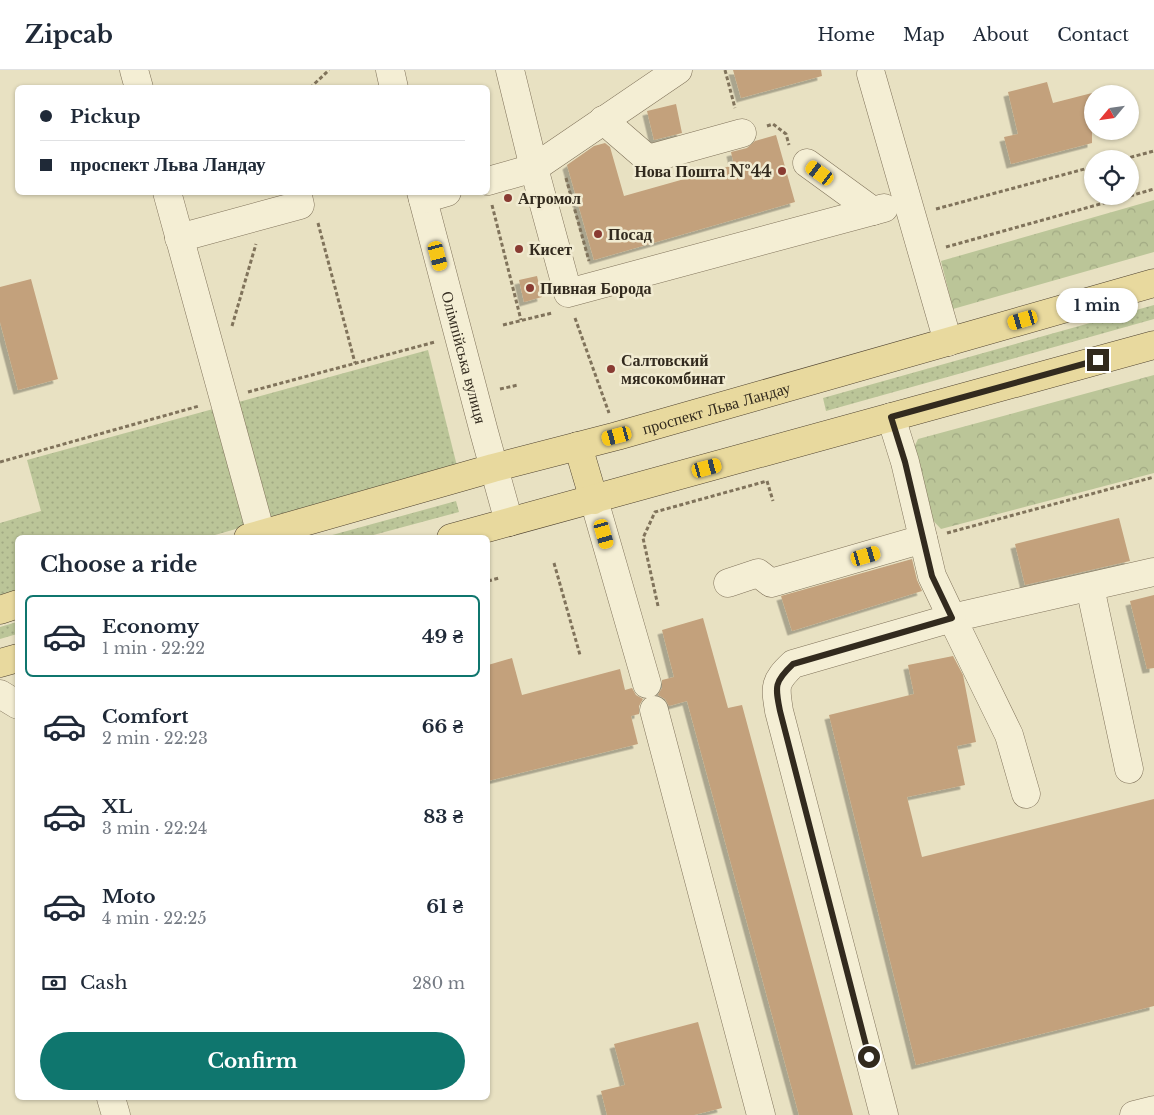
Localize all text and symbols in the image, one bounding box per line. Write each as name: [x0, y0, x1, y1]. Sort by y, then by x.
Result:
text: Zipcab: [25, 20, 113, 49]
text: Home: [817, 24, 875, 46]
text: Map: [903, 24, 945, 46]
text: About: [973, 24, 1029, 46]
text: Contact: [1057, 24, 1129, 46]
north arrow: [1084, 85, 1139, 140]
map controls: [1084, 85, 1139, 205]
text: Pickup: [70, 105, 141, 128]
button: locate: [1084, 150, 1139, 205]
text: проспект Льва Ландау: [70, 153, 265, 176]
car: [803, 158, 836, 188]
place label: Нова Пошта №44: [634, 161, 772, 181]
marker: Нова Пошта №44: [776, 165, 788, 177]
place label: Агромол: [518, 188, 581, 208]
marker: Агромол: [502, 192, 514, 204]
place label: Посад: [608, 224, 652, 244]
marker: Посад: [592, 228, 604, 240]
place label: Кисет: [529, 239, 572, 259]
car: [426, 240, 449, 272]
marker: Кисет: [513, 243, 525, 255]
place label: Пивная Борода: [540, 278, 652, 298]
marker: Пивная Борода: [524, 282, 536, 294]
callout: 1 min: [1057, 288, 1139, 322]
street label: Олімпійська вулиця: [437, 289, 492, 426]
text: 1 min: [1074, 295, 1120, 315]
car: [1006, 309, 1039, 331]
route end: [1087, 349, 1109, 371]
place label: Салтовский мясокомбинат: [621, 350, 725, 388]
marker: Салтовский мясокомбинат: [605, 363, 617, 375]
street label: проспект Льва Ландау: [640, 377, 793, 438]
car: [600, 425, 633, 447]
car: [690, 457, 723, 479]
car: [592, 518, 615, 550]
car: [849, 545, 882, 567]
text: Choose a ride: [40, 551, 197, 578]
icon: car: [42, 614, 87, 659]
text: Economy: [102, 615, 199, 638]
text: 49 ₴: [422, 625, 463, 648]
text: 1 min · 22:22: [102, 638, 205, 658]
icon: car: [42, 704, 87, 749]
text: Comfort: [102, 705, 189, 728]
text: 66 ₴: [422, 715, 463, 738]
text: 2 min · 22:23: [102, 728, 208, 748]
icon: car: [42, 794, 87, 839]
text: XL: [102, 795, 132, 818]
text: 83 ₴: [423, 805, 463, 828]
text: 3 min · 22:24: [102, 818, 207, 838]
icon: car: [42, 884, 87, 929]
text: Moto: [102, 885, 156, 908]
text: 61 ₴: [426, 895, 463, 918]
text: 4 min · 22:25: [102, 908, 207, 928]
icon: cash: [40, 969, 68, 997]
text: Cash: [80, 971, 127, 994]
text: 280 m: [412, 973, 465, 993]
button: Confirm: [40, 1032, 465, 1090]
route start: [858, 1046, 880, 1068]

